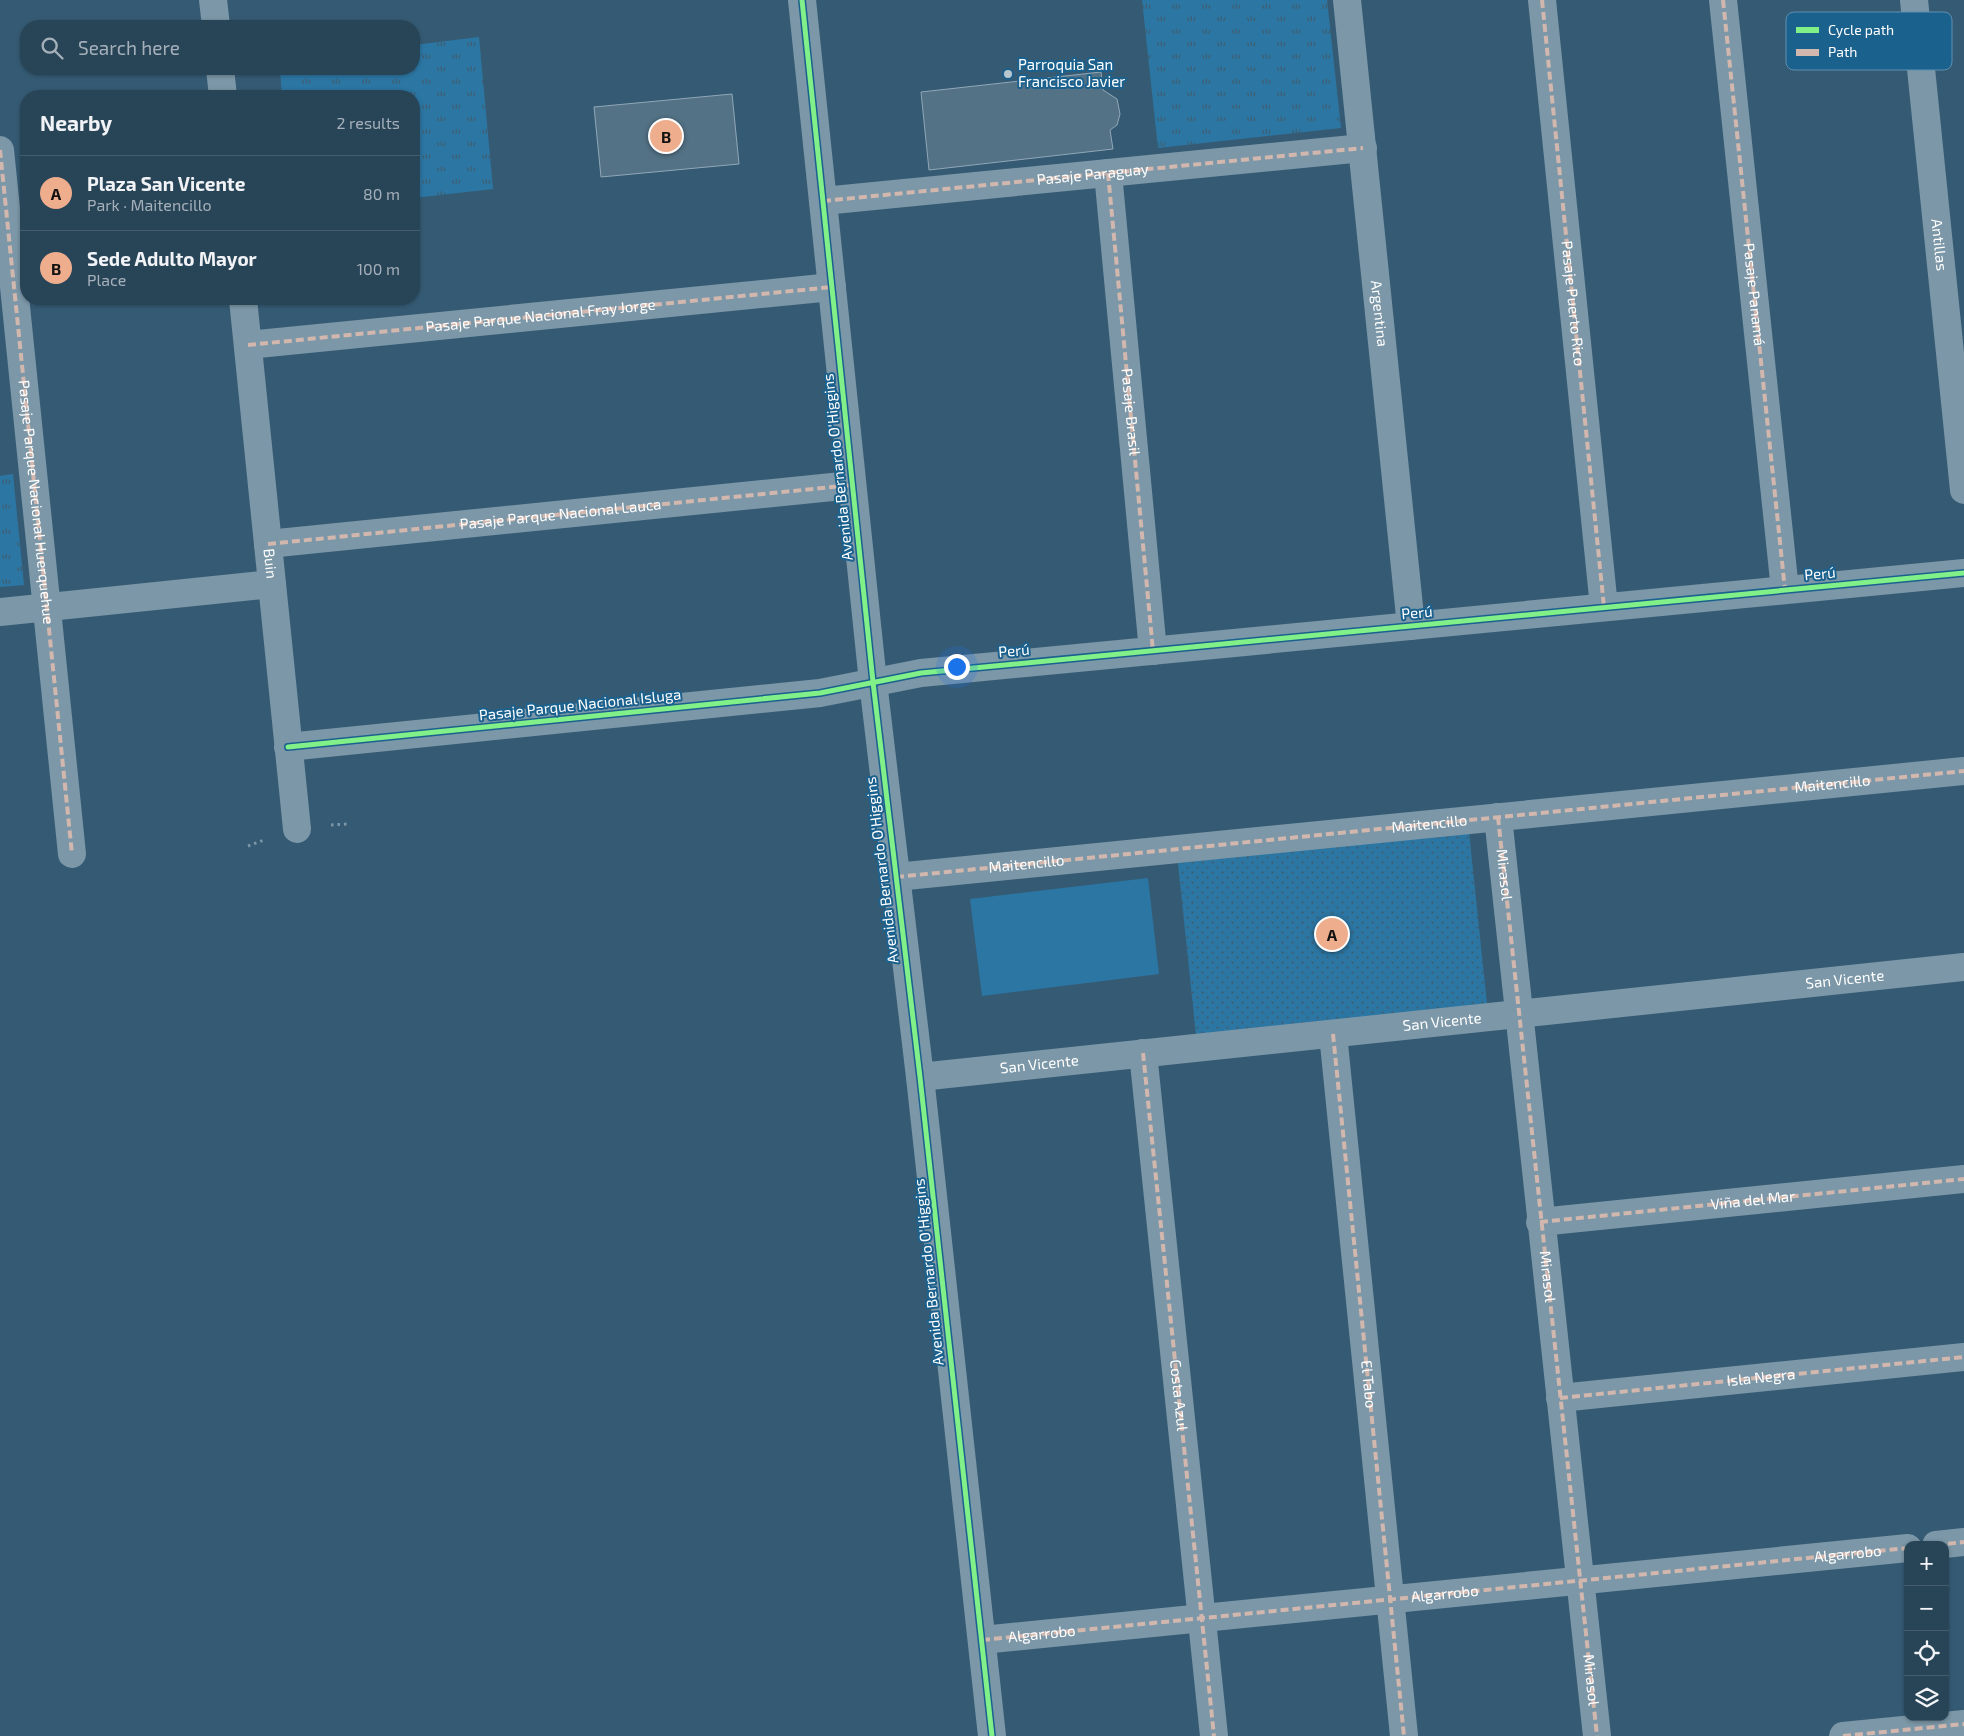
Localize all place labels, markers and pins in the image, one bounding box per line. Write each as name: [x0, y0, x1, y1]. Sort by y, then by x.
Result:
place label: Parroquia San Francisco Javier: [1018, 55, 1125, 90]
marker: Parroquia San Francisco Javier: [1002, 68, 1014, 80]
pin: B: [650, 117, 682, 155]
pin: A: [1316, 915, 1348, 953]

